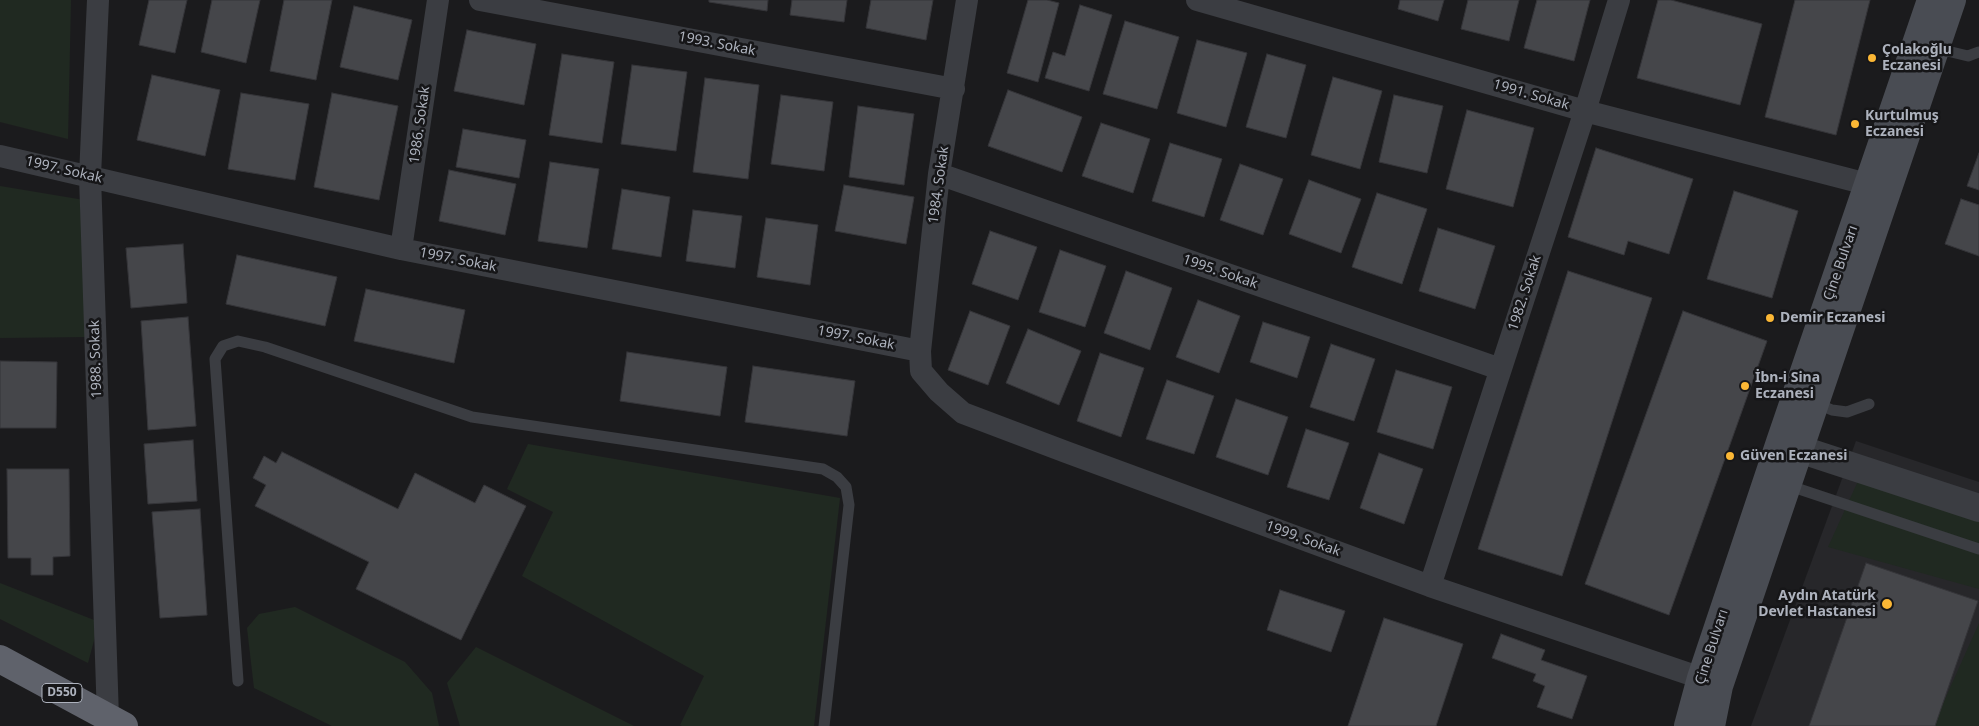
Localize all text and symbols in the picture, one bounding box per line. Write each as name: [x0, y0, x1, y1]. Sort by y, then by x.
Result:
street label: 1993. Sokak: [677, 28, 757, 60]
place label: Çolakoğlu Eczanesi: [1882, 42, 1952, 74]
marker: Çolakoğlu Eczanesi: [1866, 52, 1878, 64]
street label: 1991. Sokak: [1491, 76, 1571, 114]
street label: 1986. Sokak: [406, 85, 434, 165]
place label: Kurtulmuş Eczanesi: [1865, 108, 1939, 140]
marker: Kurtulmuş Eczanesi: [1849, 118, 1861, 130]
street label: 1984. Sokak: [925, 145, 953, 225]
street label: 1997. Sokak: [24, 153, 104, 187]
street label: Çine Bulvarı: [1820, 223, 1862, 303]
street label: 1997. Sokak: [418, 244, 498, 276]
street label: 1995. Sokak: [1180, 251, 1260, 293]
street label: 1982. Sokak: [1505, 253, 1545, 333]
place label: Demir Eczanesi: [1780, 310, 1885, 326]
marker: Demir Eczanesi: [1764, 312, 1776, 324]
street label: 1988. Sokak: [86, 320, 106, 398]
street label: 1997. Sokak: [816, 322, 896, 354]
place label: İbn-i Sina Eczanesi: [1755, 370, 1820, 402]
marker: İbn-i Sina Eczanesi: [1739, 380, 1751, 392]
place label: Güven Eczanesi: [1740, 448, 1847, 464]
marker: Güven Eczanesi: [1724, 450, 1736, 462]
street label: 1999. Sokak: [1263, 518, 1343, 560]
place label: Aydın Atatürk Devlet Hastanesi: [1758, 588, 1876, 620]
marker: Aydın Atatürk Devlet Hastanesi: [1880, 597, 1894, 611]
street label: Çine Bulvarı: [1692, 607, 1732, 687]
road number: D550: [42, 684, 82, 702]

